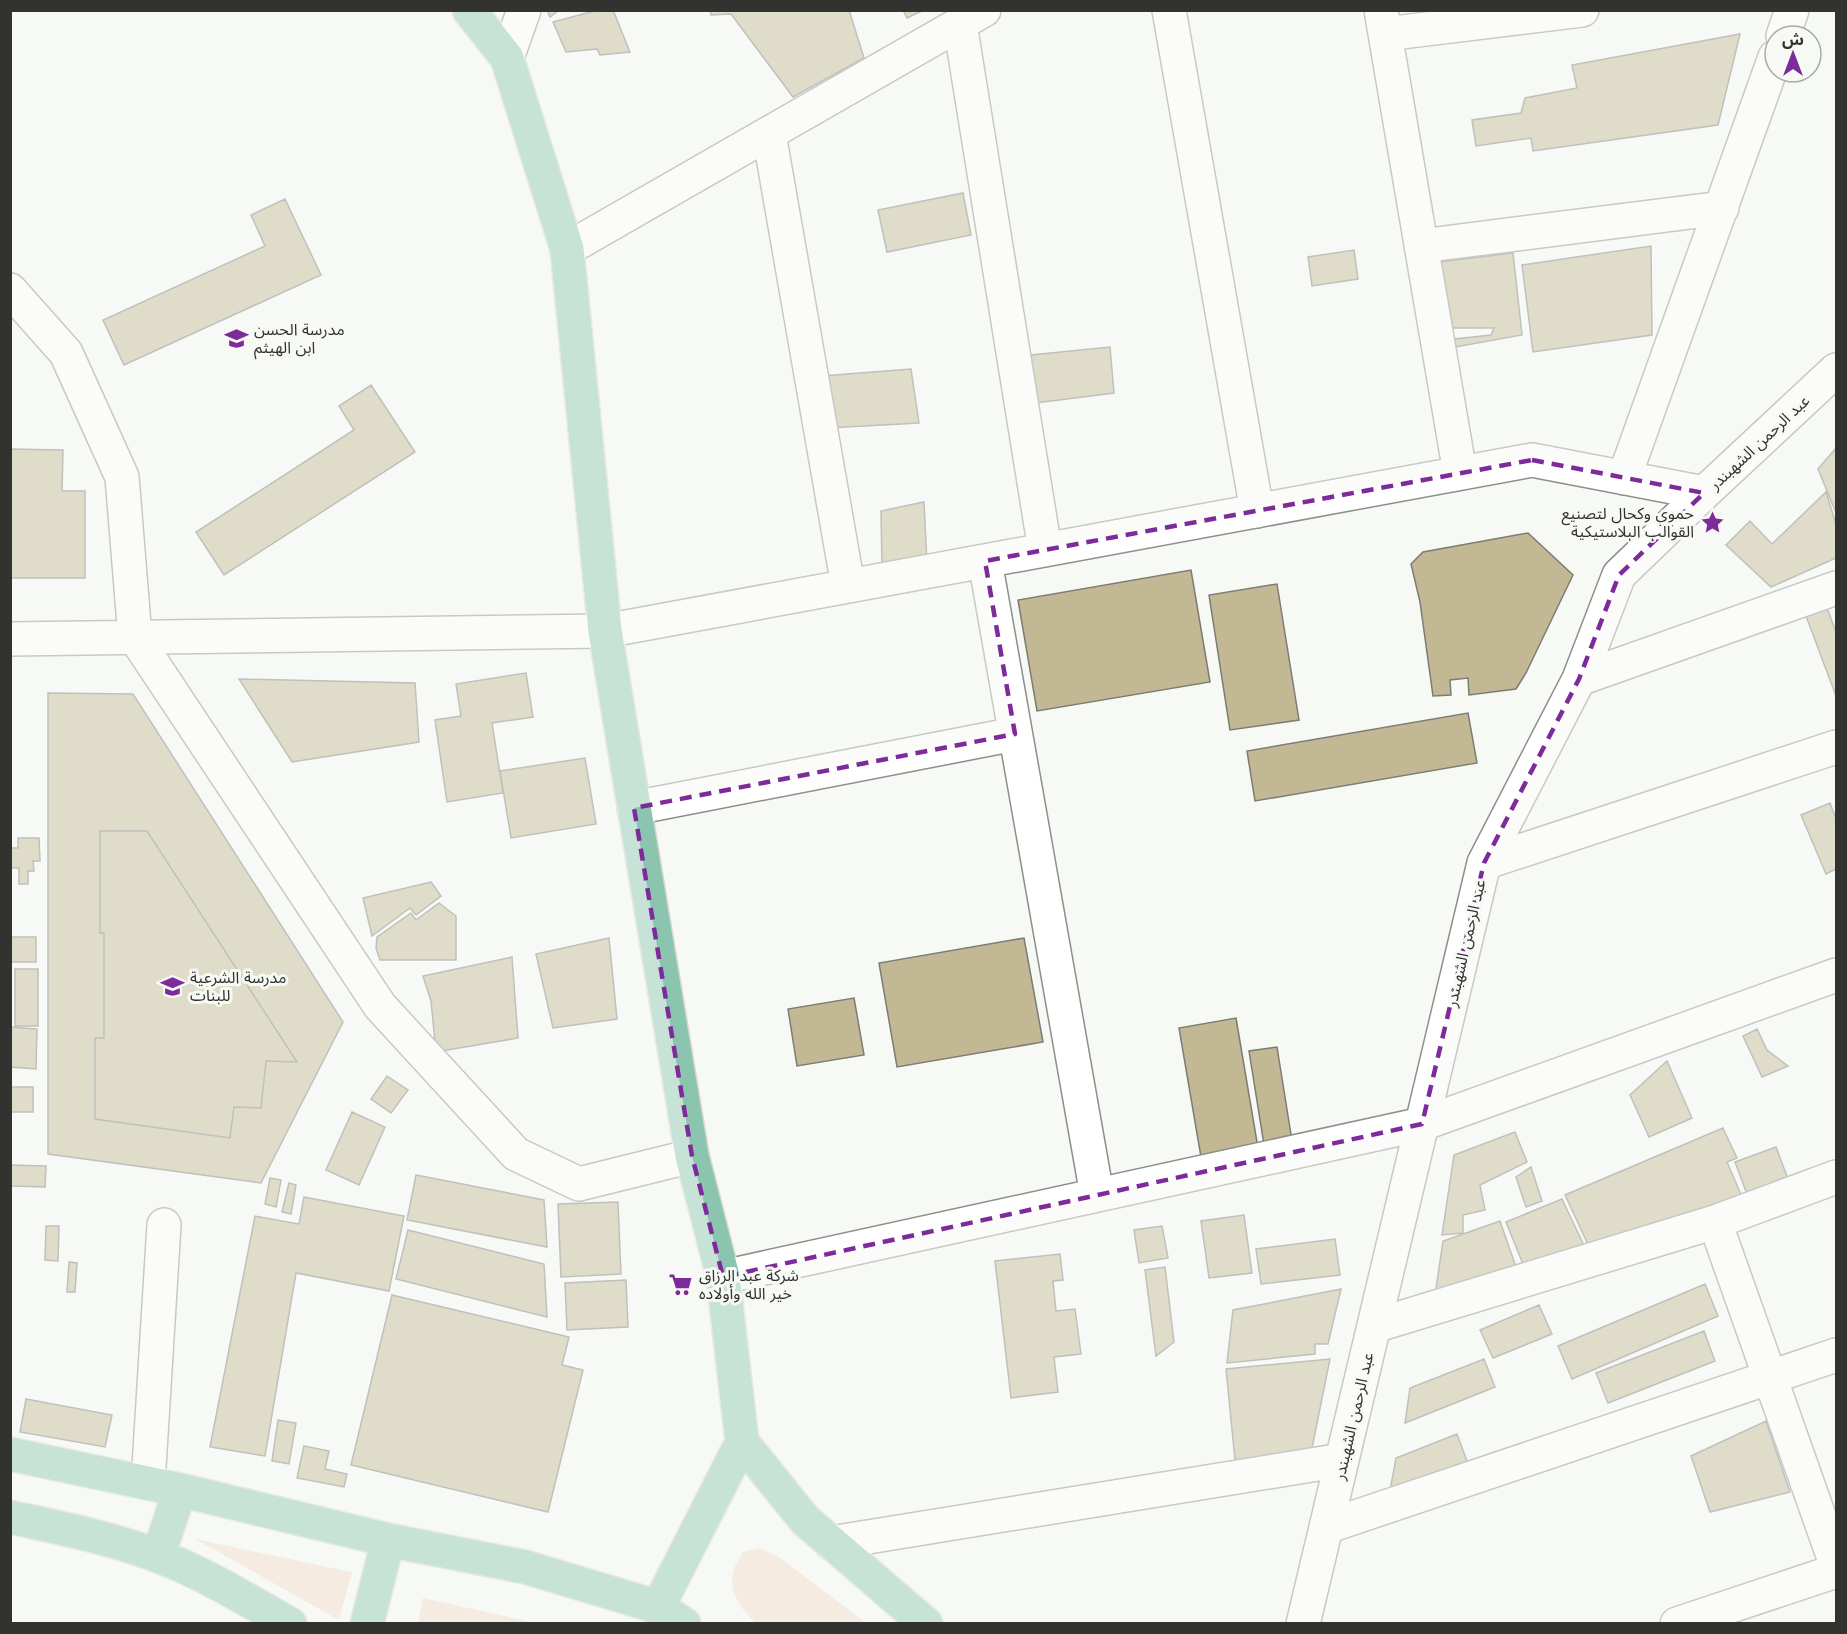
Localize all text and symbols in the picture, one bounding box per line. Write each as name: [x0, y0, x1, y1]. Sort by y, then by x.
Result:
north arrow: [1763, 24, 1823, 84]
text: ش: [1782, 29, 1804, 49]
place label: مدرسة الحسن ابن الهيثم: [254, 319, 345, 360]
school or university icon: مدرسة الحسن ابن الهيثم: [223, 325, 249, 351]
street label: عبد الرحمن الشهبندر: [1704, 390, 1813, 494]
place label: حموي وكحال لتصنيع القوالب البلاستيكية: [1561, 503, 1694, 541]
place icon: حموي وكحال لتصنيع القوالب البلاستيكية: [1699, 509, 1725, 535]
street label: عبد الرحمن الشهبندر: [1440, 877, 1489, 1010]
place label: مدرسة الشرعية للبنات: [190, 967, 287, 1005]
school or university icon: مدرسة الشرعية للبنات: [159, 973, 185, 999]
place label: شركة عبد الرزاق خير الله وأولاده: [699, 1265, 799, 1303]
supermarket icon: شركة عبد الرزاق خير الله وأولاده: [668, 1271, 694, 1297]
street label: عبد الرحمن الشهبندر: [1328, 1350, 1377, 1483]

